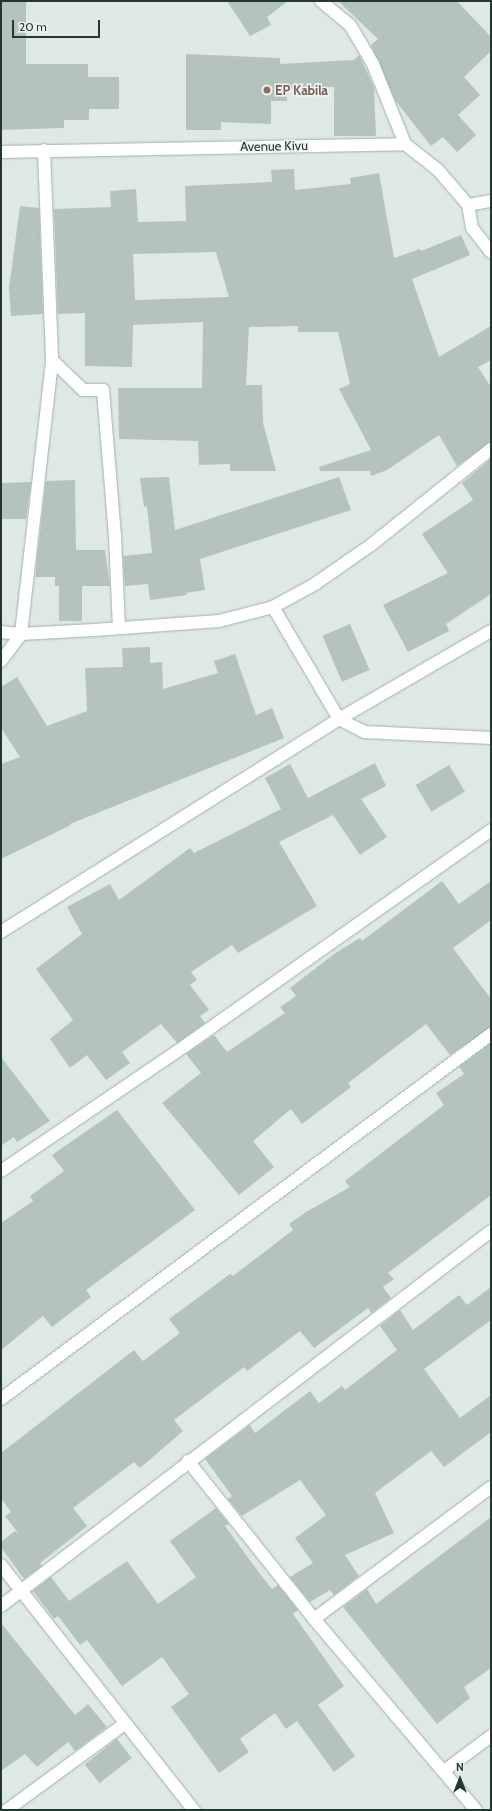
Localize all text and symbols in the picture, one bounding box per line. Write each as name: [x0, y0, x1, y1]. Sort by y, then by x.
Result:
scale bar: [14, 12, 102, 38]
text: 20 m: [19, 19, 47, 34]
place label: EP Kabila: [275, 82, 328, 98]
marker: EP Kabila: [262, 85, 272, 95]
street label: Avenue Kivu: [240, 138, 308, 154]
north arrow: [440, 1759, 480, 1799]
text: N: [456, 1760, 464, 1774]

